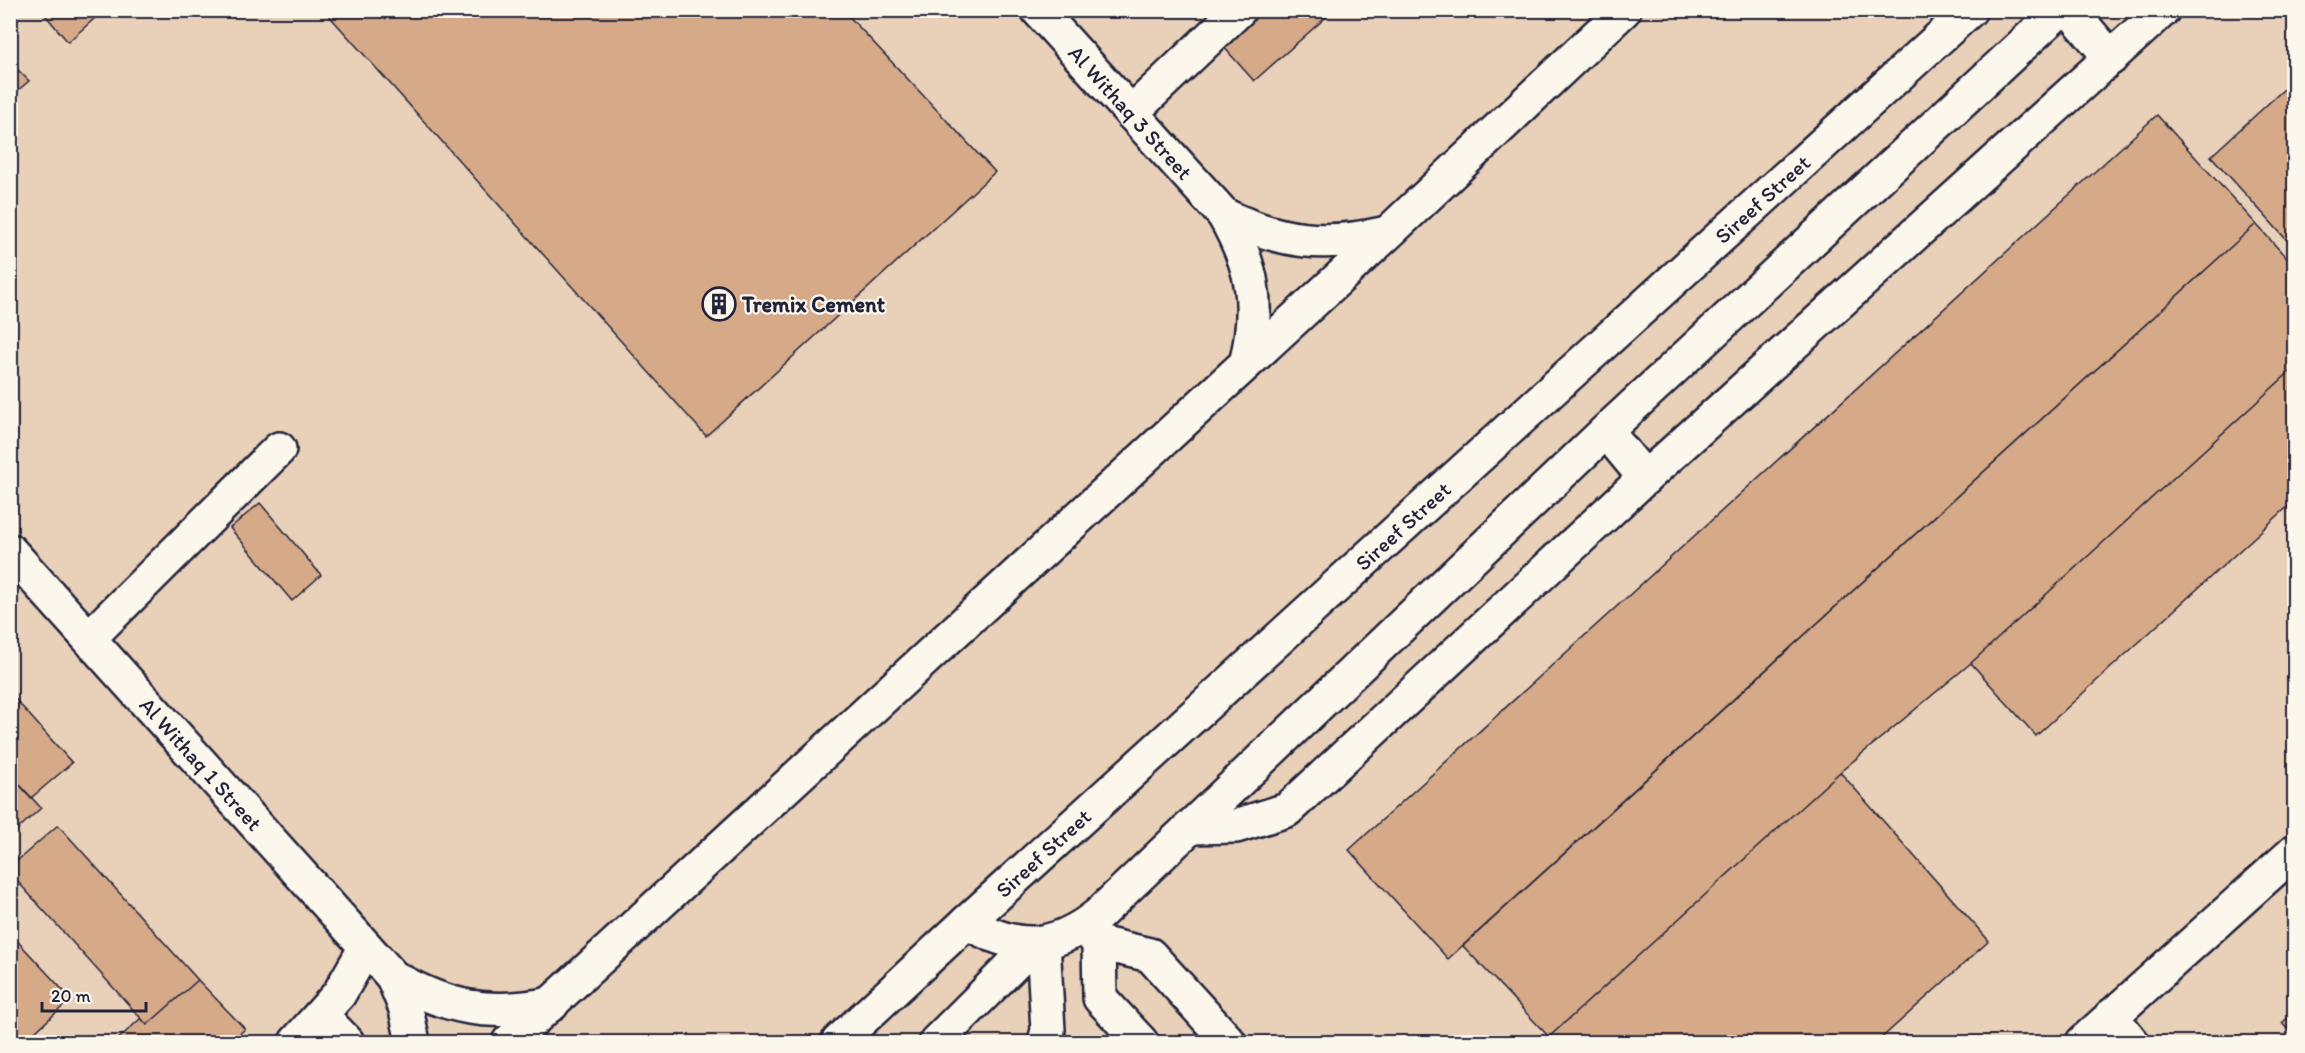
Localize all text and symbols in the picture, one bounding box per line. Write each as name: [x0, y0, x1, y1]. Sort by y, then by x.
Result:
street label: Al Withaq 3 Street: [1063, 39, 1199, 185]
street label: Sireef Street: [1709, 149, 1816, 249]
building icon: Tremix Cement: [701, 286, 737, 322]
place label: Tremix Cement: [741, 291, 886, 318]
street label: Sireef Street: [1349, 476, 1456, 576]
street label: Al Withaq 1 Street: [134, 691, 268, 836]
street label: Sireef Street: [990, 803, 1096, 903]
scale bar: [42, 975, 146, 1013]
text: 20 m: [51, 985, 91, 1007]

